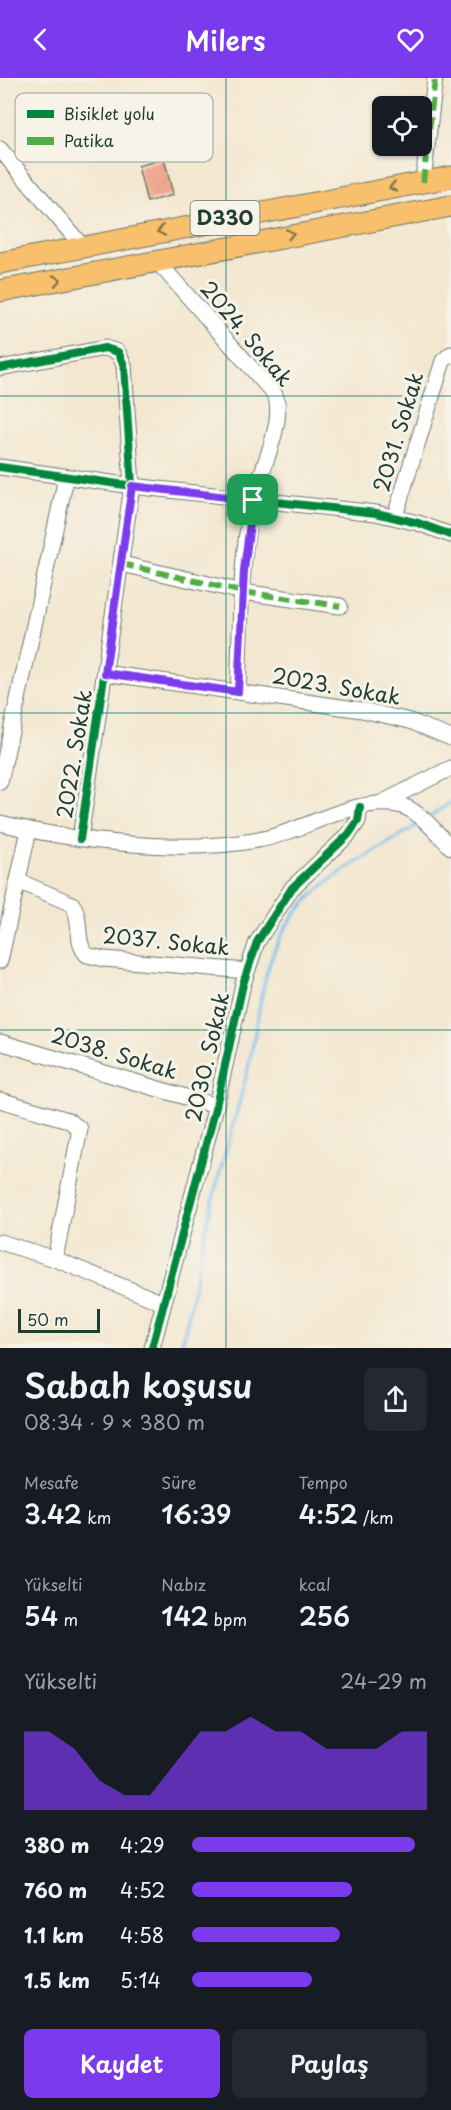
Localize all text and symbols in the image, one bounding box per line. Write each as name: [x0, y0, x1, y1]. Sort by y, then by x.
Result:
text: Milers: [185, 19, 266, 60]
icon: back: [24, 23, 57, 56]
icon: heart: [394, 23, 427, 56]
legend: [15, 93, 213, 162]
map controls: [372, 96, 432, 156]
button: locate: [372, 96, 432, 156]
text: Bisiklet yolu: [64, 101, 155, 125]
text: Patika: [64, 128, 114, 152]
one-way arrow: [389, 180, 399, 193]
road number: D330: [190, 201, 260, 235]
one-way arrow: [156, 224, 166, 237]
one-way arrow: [285, 228, 295, 241]
street label: 2024. Sokak: [194, 273, 301, 393]
one-way arrow: [52, 274, 62, 287]
street label: 2031. Sokak: [364, 367, 431, 495]
pin: [227, 474, 278, 525]
icon: arrive: [236, 483, 269, 516]
street label: 2023. Sokak: [269, 658, 403, 712]
street label: 2022. Sokak: [47, 687, 99, 821]
street label: 2037. Sokak: [101, 917, 231, 963]
street label: 2030. Sokak: [176, 989, 236, 1124]
street label: 2038. Sokak: [47, 1018, 182, 1087]
scale bar: [18, 1306, 100, 1334]
text: 50 m: [27, 1307, 68, 1331]
text: Sabah koşusu: [24, 1359, 253, 1409]
button: share: [364, 1368, 427, 1431]
text: 08:34 · 9 × 380 m: [24, 1407, 205, 1437]
text: Mesafe: [24, 1470, 79, 1494]
text: Süre: [161, 1470, 197, 1494]
text: Tempo: [299, 1470, 348, 1494]
text: 3.42: [24, 1494, 82, 1533]
text: 16:39: [161, 1494, 231, 1533]
text: 4:52: [299, 1494, 358, 1533]
text: km: [82, 1505, 111, 1529]
text: /km: [358, 1505, 394, 1529]
text: Yükselti: [24, 1572, 82, 1596]
text: Nabız: [161, 1572, 206, 1596]
text: kcal: [299, 1572, 331, 1596]
text: 54: [24, 1596, 58, 1635]
text: 142: [161, 1596, 209, 1635]
text: 256: [299, 1596, 350, 1635]
text: m: [58, 1607, 78, 1631]
text: bpm: [209, 1607, 247, 1631]
text: Yükselti: [24, 1666, 97, 1696]
text: 24–29 m: [340, 1666, 427, 1696]
text: 380 m: [24, 1830, 89, 1860]
text: 4:29: [120, 1830, 164, 1860]
text: 760 m: [24, 1875, 87, 1905]
text: 4:52: [120, 1875, 165, 1905]
text: 1.1 km: [24, 1920, 84, 1950]
text: 4:58: [120, 1920, 164, 1950]
text: 1.5 km: [24, 1965, 90, 1995]
text: 5:14: [120, 1965, 161, 1995]
button: Kaydet: [24, 2029, 220, 2098]
button: Paylaş: [232, 2029, 427, 2098]

